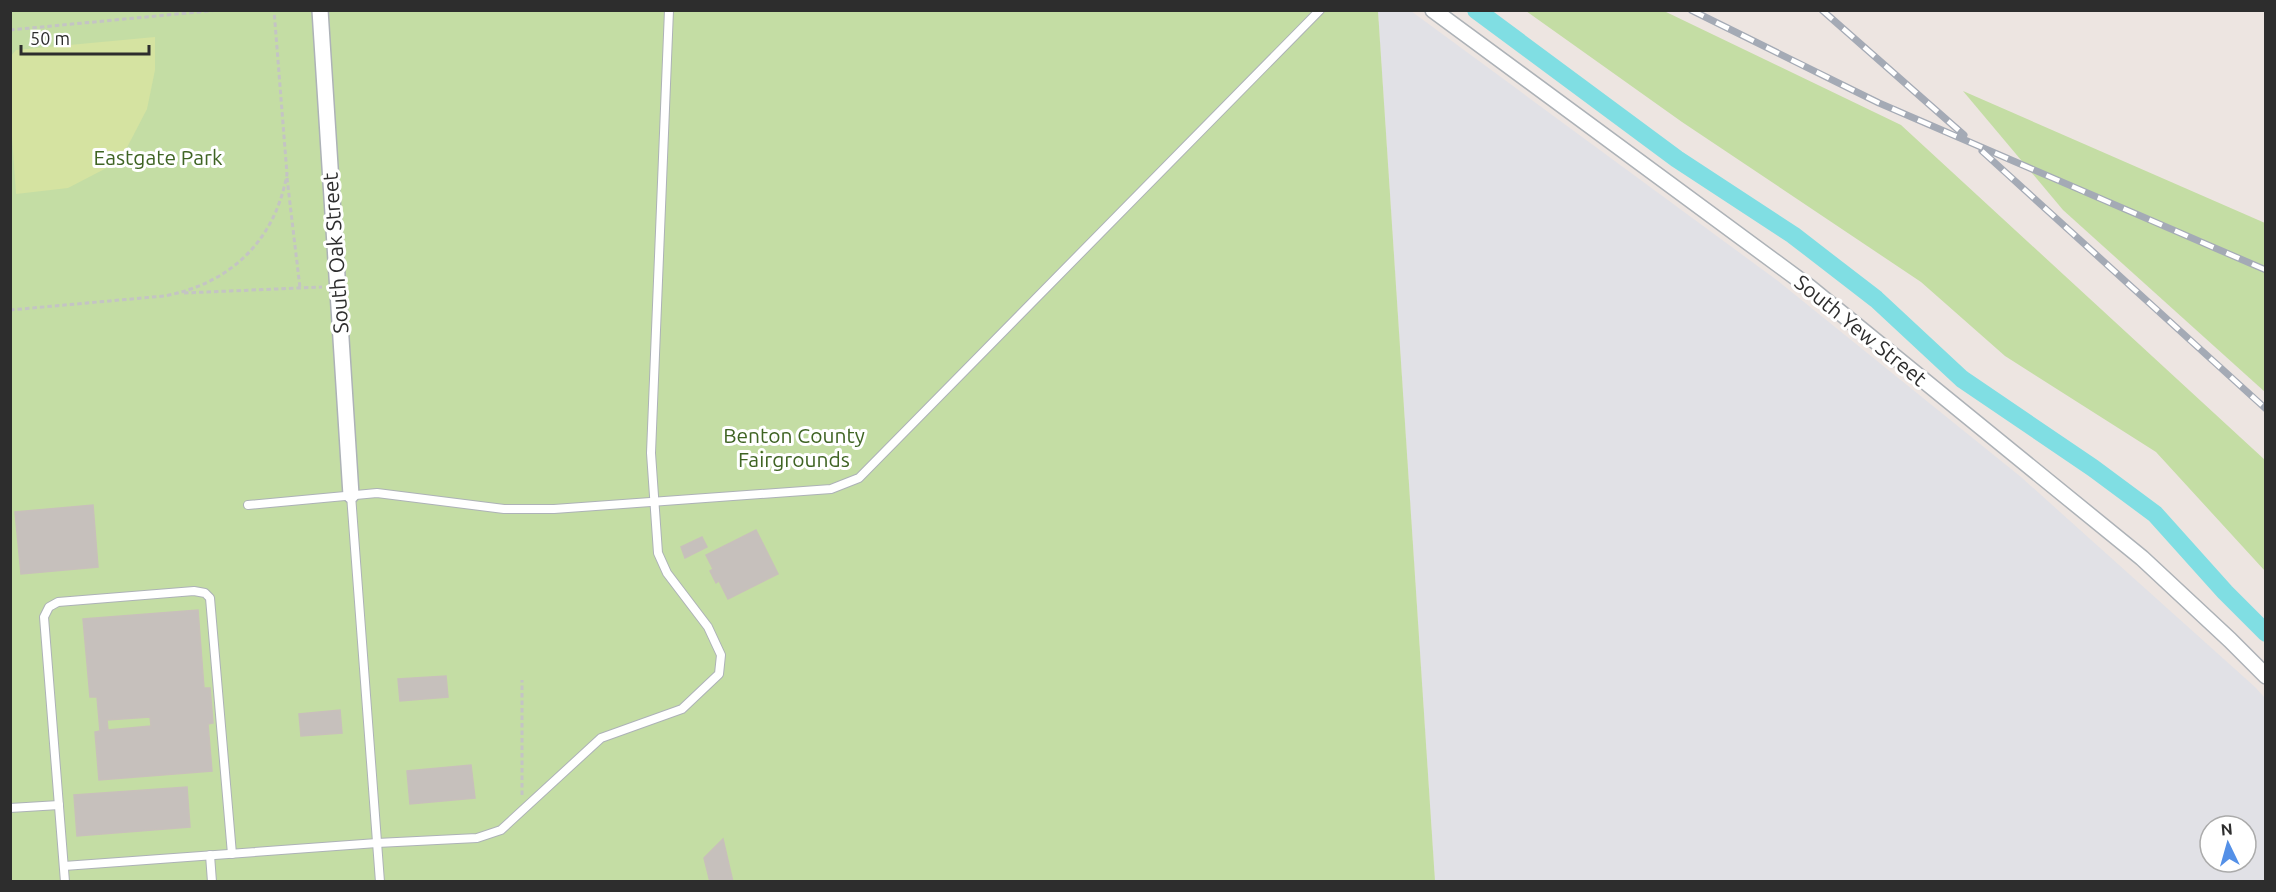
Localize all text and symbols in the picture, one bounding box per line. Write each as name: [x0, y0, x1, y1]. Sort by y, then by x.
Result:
scale bar: [21, 18, 148, 56]
text: 50 m: [30, 28, 70, 48]
park label: Eastgate Park: [93, 145, 223, 169]
street label: South Oak Street: [317, 172, 353, 334]
street label: South Yew Street: [1790, 269, 1932, 391]
park label: Benton County Fairgrounds: [723, 423, 865, 471]
north arrow: [2198, 814, 2258, 874]
text: N: [2220, 820, 2233, 839]

